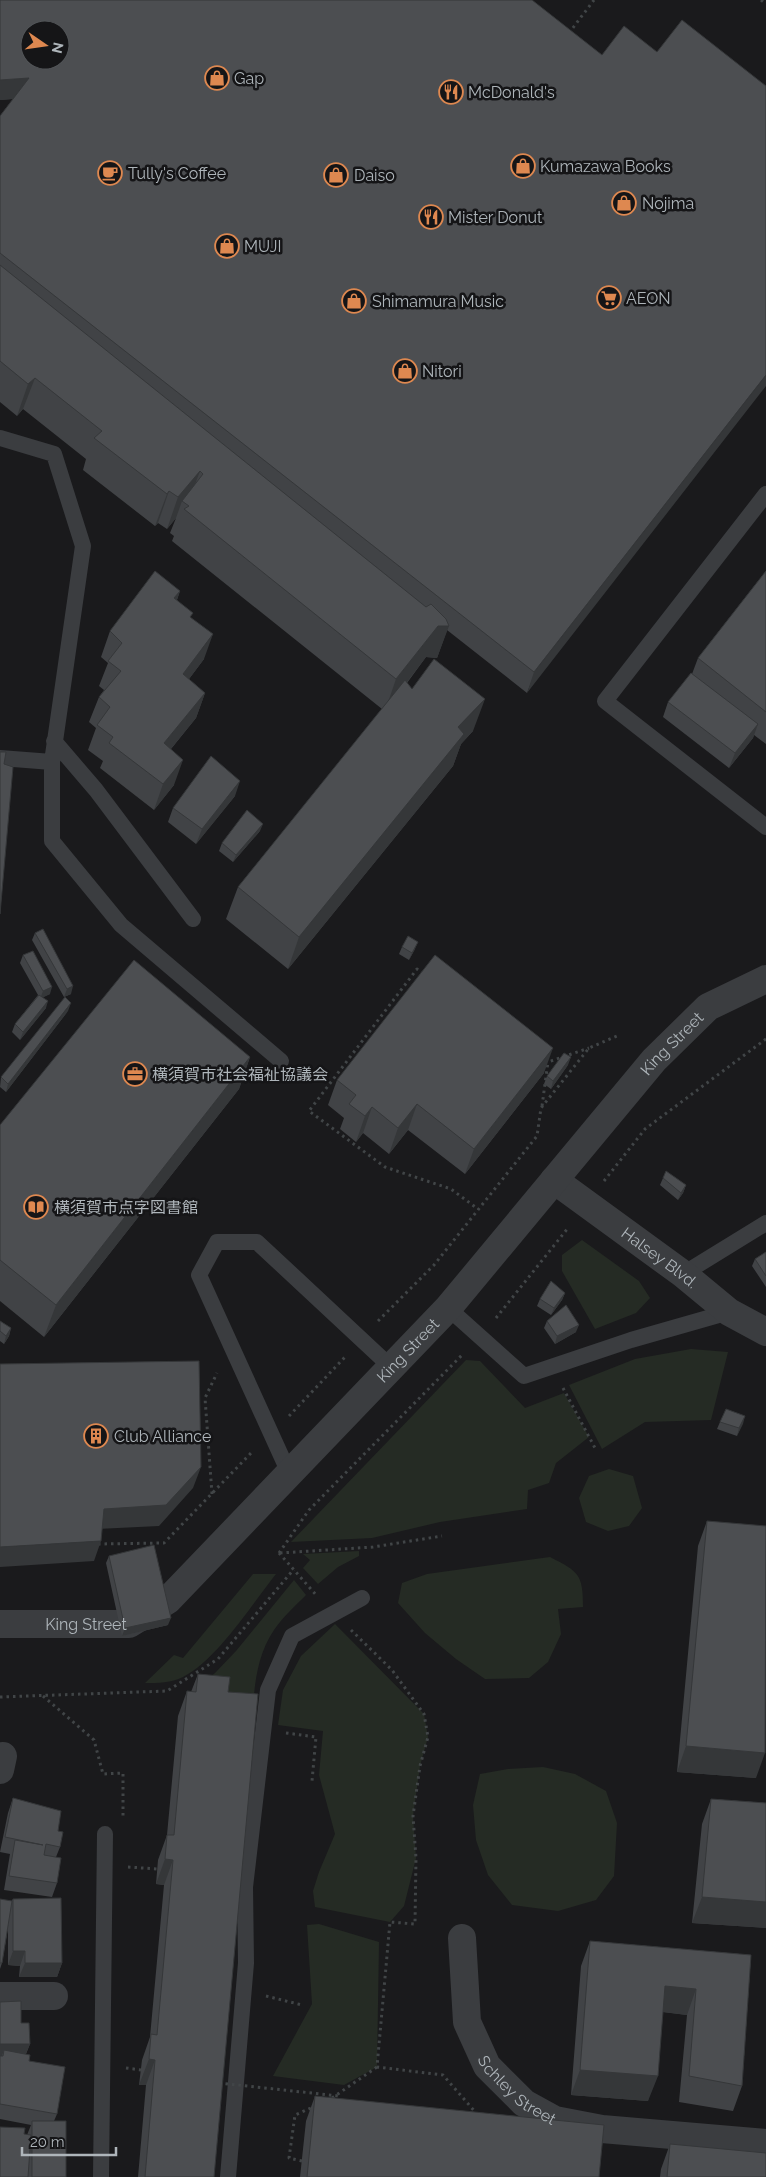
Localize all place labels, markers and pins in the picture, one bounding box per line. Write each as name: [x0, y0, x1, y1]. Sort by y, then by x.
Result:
shop icon: Gap: [204, 65, 230, 91]
place label: Gap: [234, 69, 264, 88]
restaurant icon: McDonald's: [438, 79, 464, 105]
place label: McDonald's: [468, 83, 555, 102]
shop icon: Kumazawa Books: [510, 153, 536, 179]
place label: Kumazawa Books: [540, 157, 671, 176]
cafe icon: Tully's Coffee: [97, 160, 123, 186]
shop icon: Daiso: [323, 162, 349, 188]
place label: Tully's Coffee: [128, 164, 226, 183]
place label: Daiso: [354, 166, 395, 185]
shop icon: Nojima: [611, 190, 637, 216]
place label: Nojima: [642, 194, 694, 213]
restaurant icon: Mister Donut: [418, 204, 444, 230]
place label: Mister Donut: [448, 208, 543, 227]
shop icon: MUJI: [214, 233, 240, 259]
place label: MUJI: [244, 237, 281, 256]
supermarket icon: AEON: [596, 285, 622, 311]
shop icon: Shimamura Music: [341, 288, 367, 314]
place label: AEON: [626, 289, 671, 308]
place label: Shimamura Music: [372, 292, 504, 311]
shop icon: Nitori: [392, 358, 418, 384]
place label: Nitori: [422, 362, 462, 381]
office icon: 横須賀市社会福祉協議会: [122, 1061, 148, 1087]
place label: 横須賀市社会福祉協議会: [152, 1065, 328, 1084]
library icon: 横須賀市点字図書館: [23, 1194, 49, 1220]
place label: 横須賀市点字図書館: [54, 1198, 198, 1217]
building icon: Club Alliance: [83, 1423, 109, 1449]
place label: Club Alliance: [114, 1427, 211, 1446]

